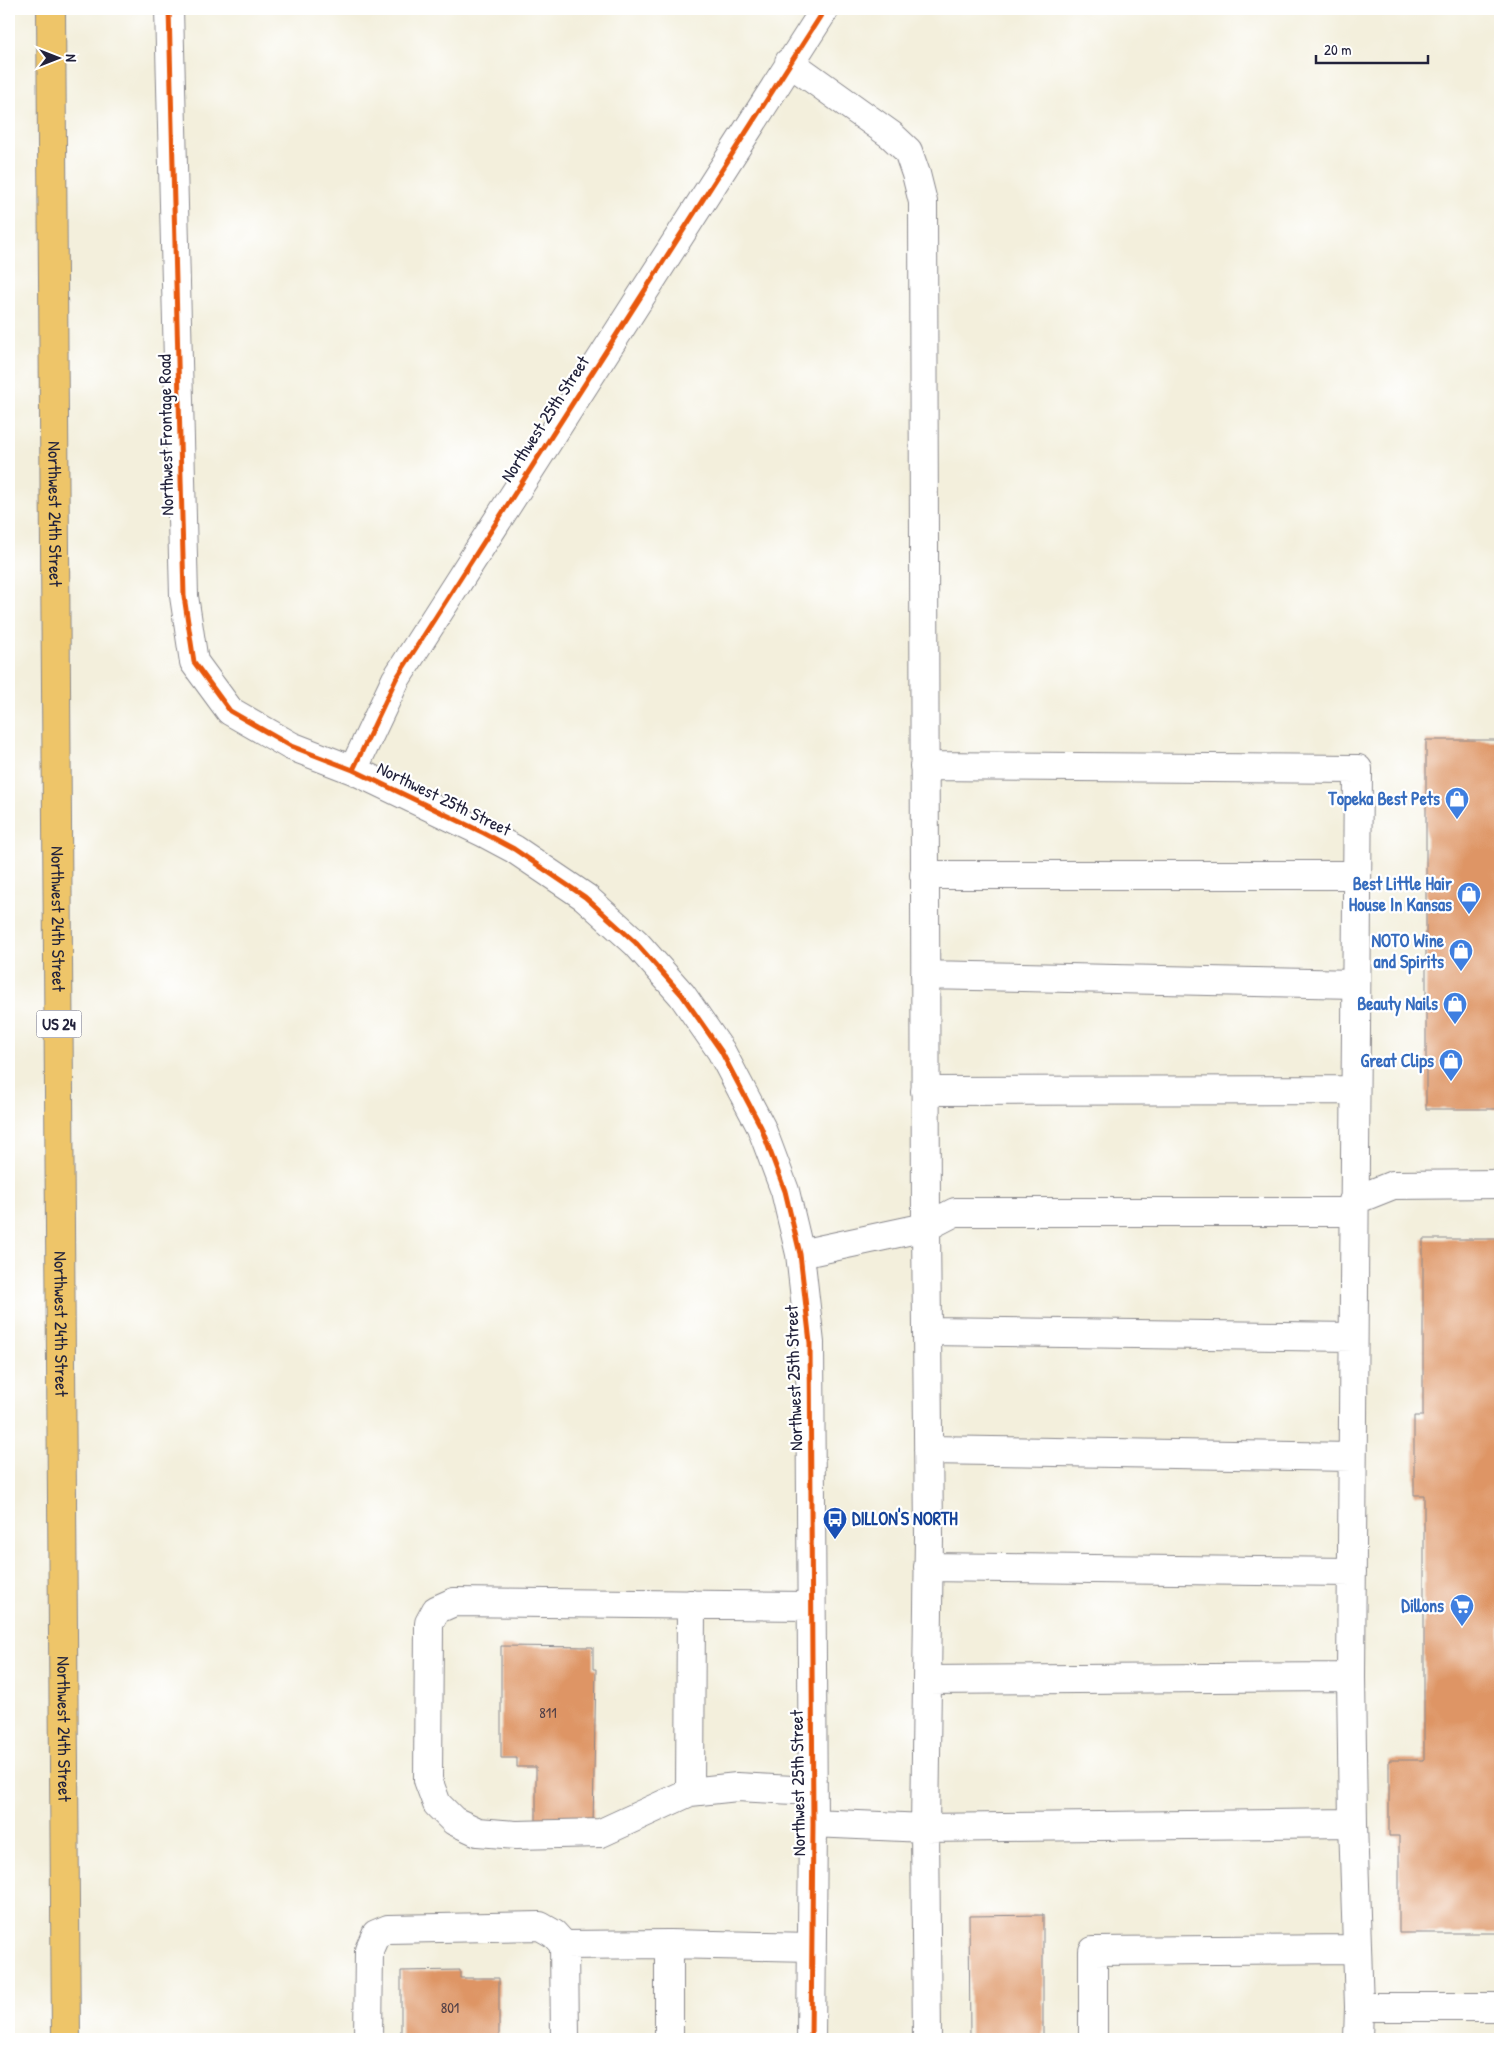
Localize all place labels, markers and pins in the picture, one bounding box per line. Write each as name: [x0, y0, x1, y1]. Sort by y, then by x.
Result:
place label: Topeka Best Pets: [1327, 786, 1440, 812]
shop icon: Topeka Best Pets: [1444, 786, 1470, 820]
place label: Best Little Hair House In Kansas: [1349, 871, 1452, 917]
shop icon: Best Little Hair House In Kansas: [1456, 881, 1482, 915]
place label: NOTO Wine and Spirits: [1371, 928, 1445, 975]
shop icon: NOTO Wine and Spirits: [1448, 938, 1474, 972]
place label: Beauty Nails: [1357, 991, 1438, 1017]
shop icon: Beauty Nails: [1442, 991, 1468, 1025]
place label: Great Clips: [1361, 1048, 1434, 1074]
shop icon: Great Clips: [1438, 1048, 1464, 1082]
bus stop icon: DILLON'S NORTH: [822, 1506, 848, 1540]
place label: DILLON'S NORTH: [852, 1506, 958, 1531]
place label: Dillons: [1401, 1593, 1444, 1618]
supermarket icon: Dillons: [1449, 1593, 1475, 1627]

